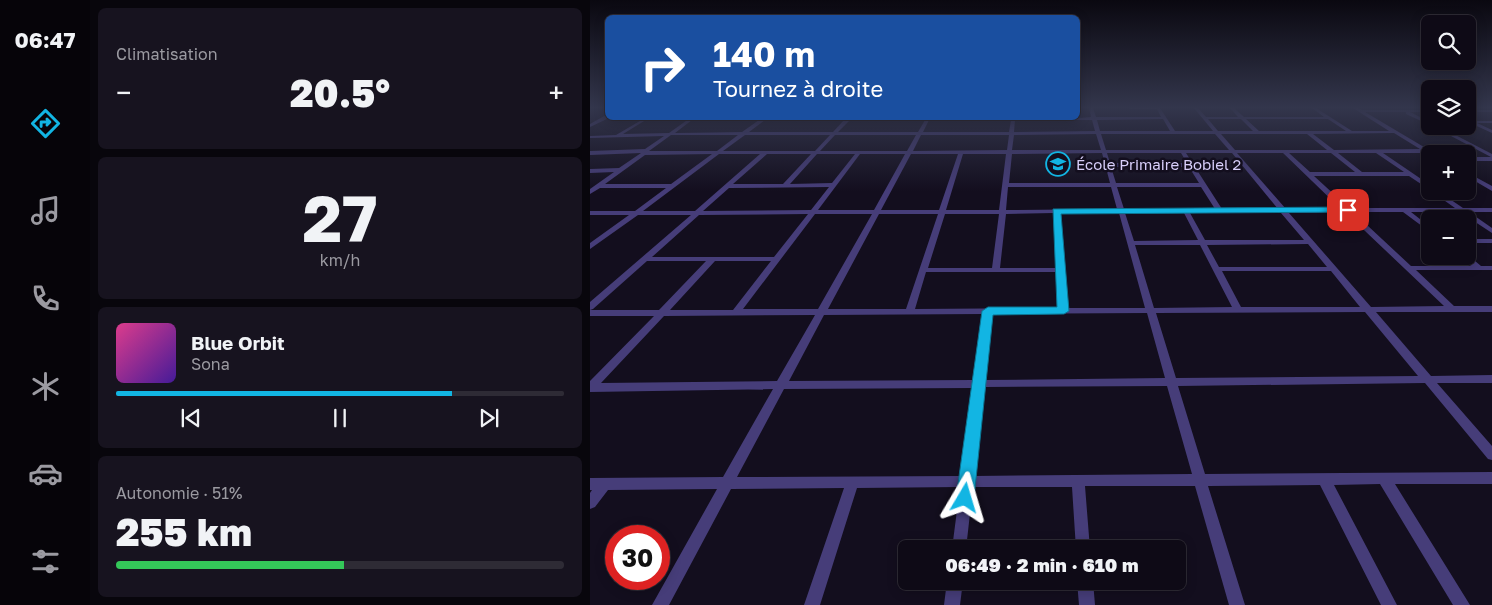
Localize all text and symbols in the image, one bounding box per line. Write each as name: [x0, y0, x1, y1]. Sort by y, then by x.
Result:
map controls: [1421, 15, 1476, 265]
button: search: [1421, 15, 1476, 70]
text: 06:47: [14, 26, 76, 53]
text: 140 m: [713, 33, 815, 75]
icon: right: [630, 35, 695, 100]
text: Climatisation: [116, 44, 218, 64]
text: 20.5°: [290, 70, 390, 115]
text: Tournez à droite: [713, 75, 883, 102]
text: −: [116, 76, 131, 109]
text: +: [549, 76, 564, 109]
button: layers: [1421, 80, 1476, 135]
icon: directions: [28, 106, 63, 141]
button: +: [1421, 145, 1476, 200]
school or university icon: École Primaire Bobiel 2: [1045, 151, 1071, 177]
place label: École Primaire Bobiel 2: [1076, 155, 1241, 173]
text: 27: [302, 178, 378, 256]
pin: [1327, 189, 1369, 231]
icon: music: [28, 193, 63, 228]
icon: arrive: [1334, 196, 1362, 224]
button: −: [1421, 210, 1476, 265]
text: km/h: [320, 250, 360, 270]
icon: phone: [28, 281, 63, 316]
text: Blue Orbit: [191, 331, 285, 354]
text: Sona: [191, 354, 230, 374]
icon: climate: [28, 369, 63, 404]
icon: previous: [177, 404, 205, 432]
icon: pause: [326, 404, 354, 432]
icon: next: [475, 404, 503, 432]
icon: car: [28, 456, 63, 491]
position arrow: [938, 471, 990, 523]
text: Autonomie · 51%: [116, 483, 243, 503]
text: 255 km: [116, 509, 252, 554]
speed limit sign: 30: [605, 525, 670, 590]
icon: filters: [28, 544, 63, 579]
text: 06:49 · 2 min · 610 m: [945, 553, 1139, 576]

